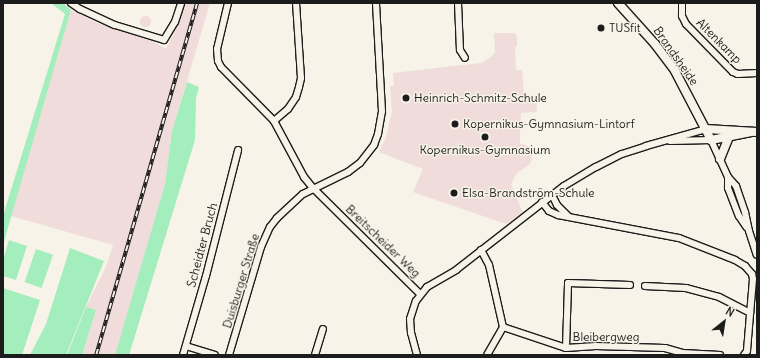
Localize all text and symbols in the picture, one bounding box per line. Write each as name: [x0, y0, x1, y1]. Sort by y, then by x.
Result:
street label: Altenkamp: [693, 15, 745, 67]
place label: TUSfit: [609, 21, 641, 35]
marker: TUSfit: [596, 23, 606, 33]
street label: Brandsheide: [650, 24, 702, 88]
place label: Heinrich-Schmitz-Schule: [414, 91, 547, 105]
marker: Heinrich-Schmitz-Schule: [401, 93, 411, 103]
place label: Kopernikus-Gymnasium-Lintorf: [463, 117, 635, 131]
marker: Kopernikus-Gymnasium-Lintorf: [450, 119, 460, 129]
marker: Kopernikus-Gymnasium: [480, 132, 490, 142]
place label: Kopernikus-Gymnasium: [420, 143, 550, 157]
place label: Elsa-Brandström-Schule: [462, 186, 595, 200]
marker: Elsa-Brandström-Schule: [449, 188, 459, 198]
street label: Scheidter Bruch: [184, 201, 220, 289]
street label: Breitscheider Weg: [343, 202, 423, 280]
street label: Duisburger Straße: [220, 232, 262, 330]
north arrow: [704, 302, 744, 342]
text: N: [723, 304, 737, 320]
street label: Bleibergweg: [573, 330, 639, 344]

